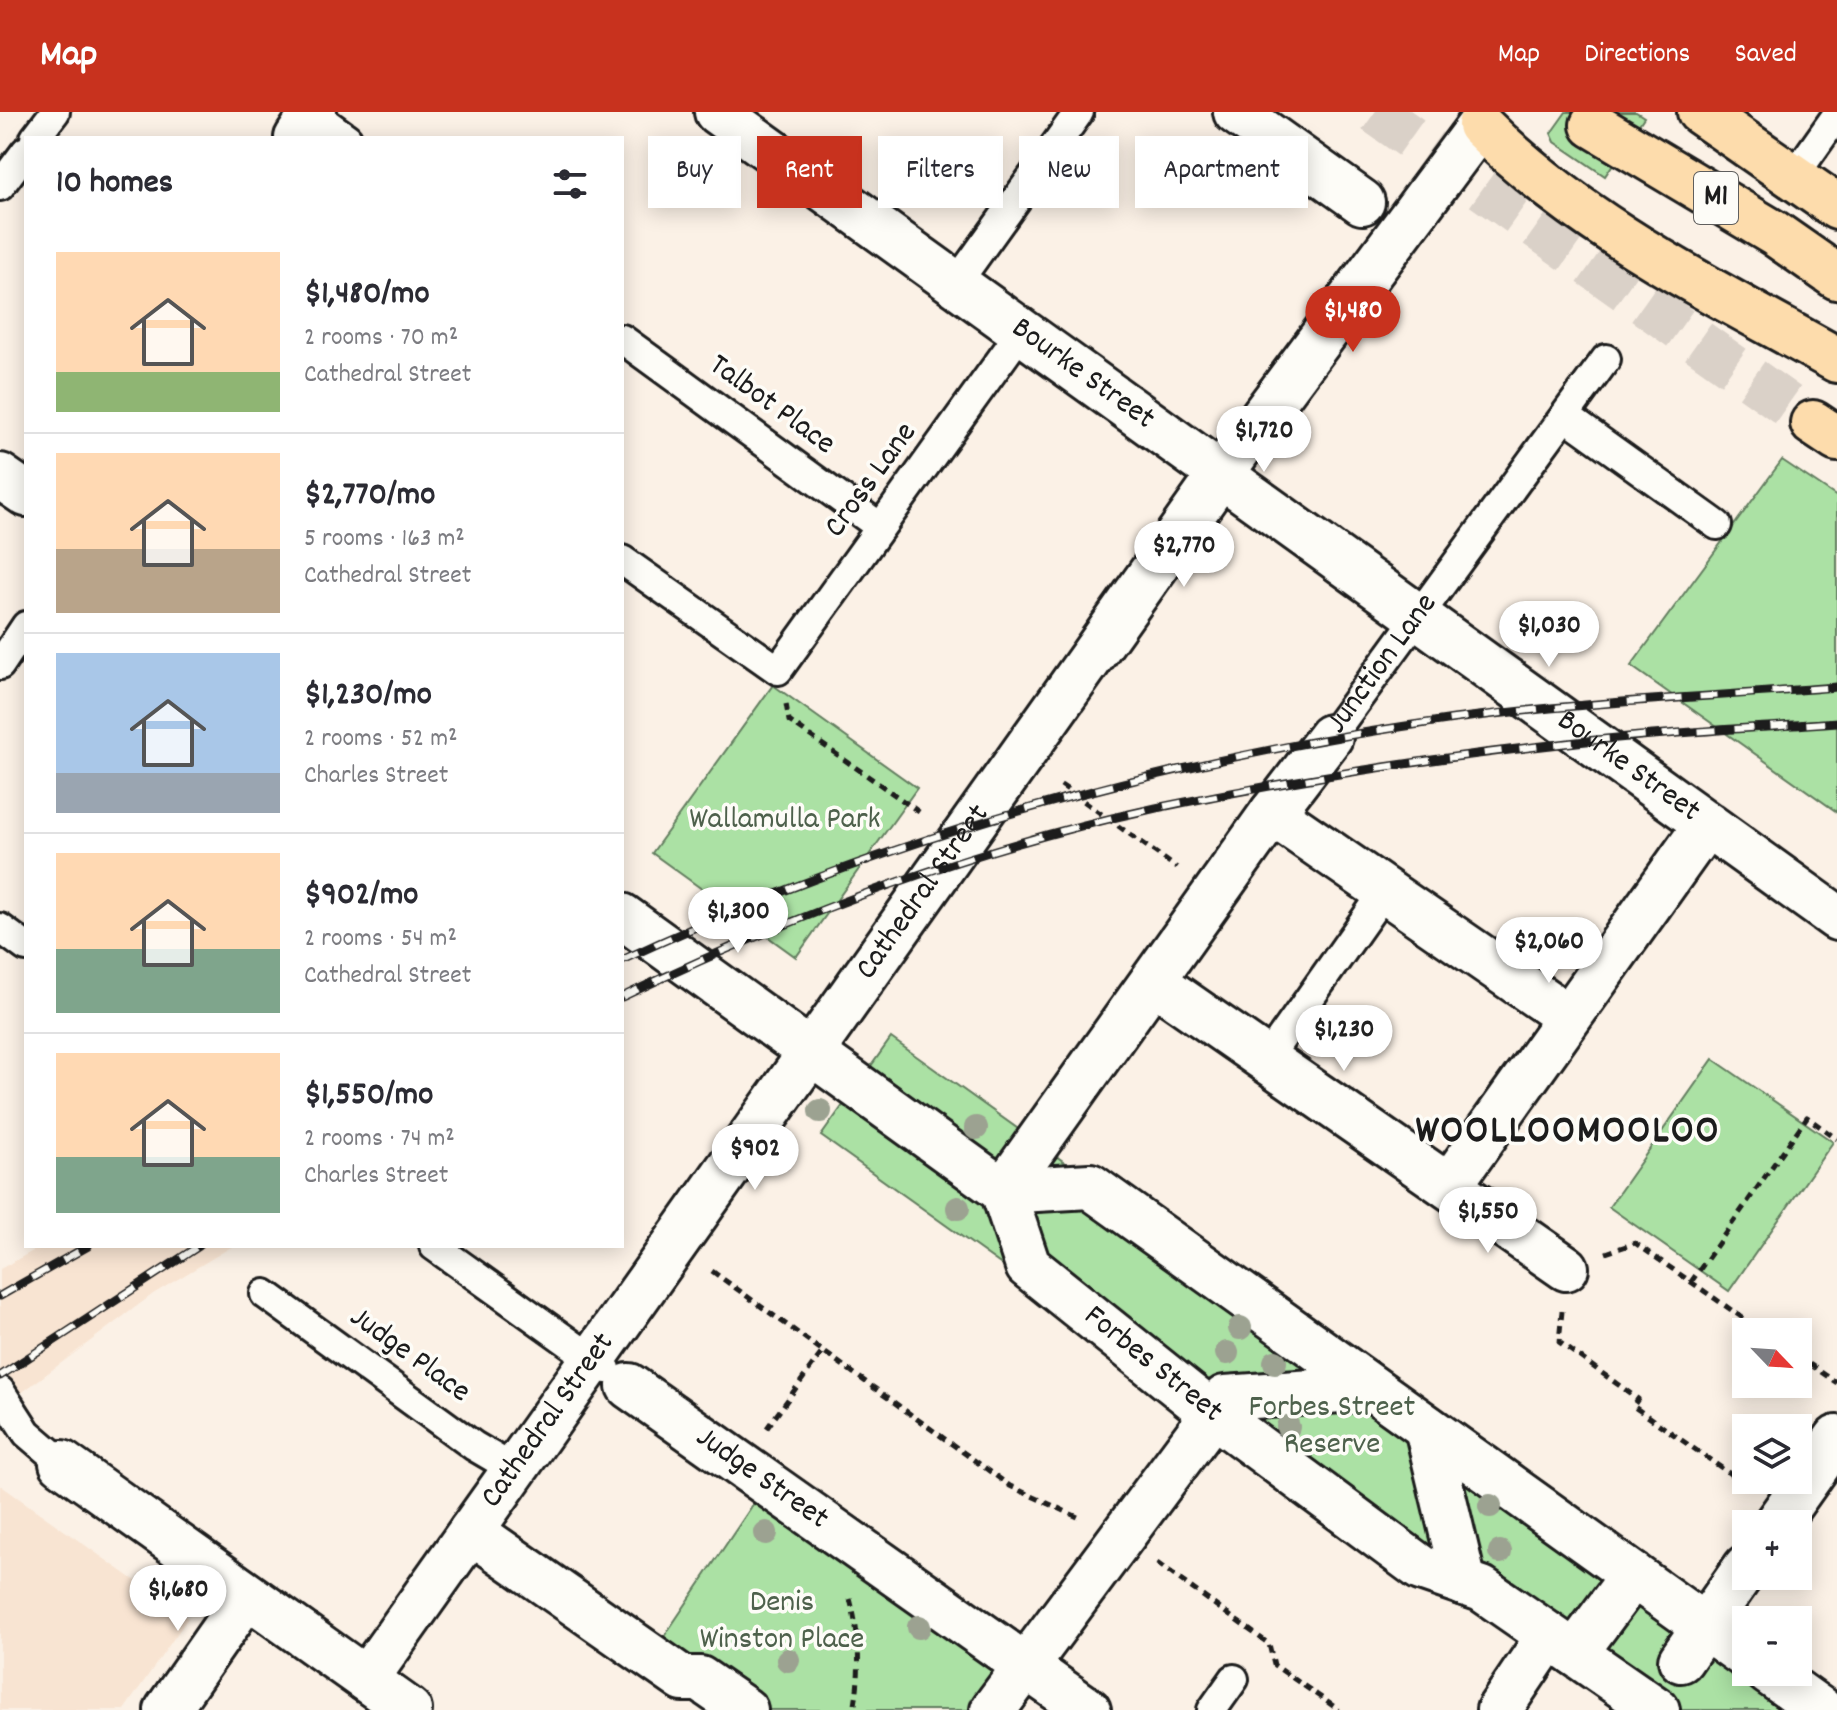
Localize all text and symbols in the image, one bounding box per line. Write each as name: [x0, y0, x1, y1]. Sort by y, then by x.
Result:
text: Map: [40, 29, 98, 84]
text: Map: [1498, 36, 1540, 76]
text: Directions: [1584, 36, 1690, 76]
text: Saved: [1734, 36, 1797, 76]
chip: Buy: [648, 136, 741, 208]
chip: Rent: [757, 136, 862, 208]
chip: Filters: [878, 136, 1003, 208]
chip: New: [1019, 136, 1119, 208]
chip: Apartment: [1135, 136, 1308, 208]
text: 10 homes: [56, 160, 173, 209]
icon: filters: [548, 162, 592, 206]
road number: M1: [1694, 172, 1738, 224]
text: $1,480/mo: [304, 271, 430, 320]
icon: home: [120, 284, 216, 380]
pin: $1,480: [1288, 286, 1418, 354]
text: $1,480: [1323, 293, 1383, 330]
street label: Bourke Street: [1001, 307, 1164, 443]
text: 2 rooms · 70 m²: [304, 320, 458, 357]
street label: Talbot Place: [698, 344, 844, 468]
text: Cathedral Street: [304, 357, 471, 394]
pin: $1,720: [1199, 406, 1329, 474]
text: $1,720: [1234, 413, 1294, 450]
street label: Cross Lane: [814, 414, 930, 548]
text: $2,770/mo: [304, 472, 435, 521]
icon: home: [120, 485, 216, 581]
text: 5 rooms · 163 m²: [304, 521, 465, 558]
pin: $2,770: [1119, 521, 1249, 589]
text: $2,770: [1152, 528, 1216, 565]
text: Cathedral Street: [304, 558, 471, 595]
street label: Junction Lane: [1316, 584, 1450, 744]
pin: $1,030: [1484, 601, 1614, 669]
text: $1,030: [1517, 608, 1581, 645]
text: $1,230/mo: [304, 672, 432, 721]
icon: home: [120, 685, 216, 781]
street label: Bourke Street: [1546, 700, 1709, 835]
text: 2 rooms · 52 m²: [304, 721, 457, 758]
text: Charles Street: [304, 758, 448, 795]
street label: Cathedral Street: [846, 795, 1002, 990]
park label: Wallamulla Park: [689, 798, 881, 844]
text: $902/mo: [304, 872, 418, 921]
icon: home: [120, 885, 216, 981]
pin: $1,300: [673, 887, 803, 955]
text: $1,300: [706, 894, 770, 931]
pin: $2,060: [1484, 917, 1614, 985]
text: 2 rooms · 54 m²: [304, 921, 457, 958]
text: $2,060: [1514, 924, 1584, 961]
text: Cathedral Street: [304, 958, 471, 995]
pin: $1,230: [1279, 1005, 1409, 1073]
text: $1,230: [1314, 1012, 1374, 1049]
text: $1,550/mo: [304, 1072, 433, 1121]
icon: home: [120, 1085, 216, 1181]
district label: WOOLLOOMOOLOO: [1415, 1105, 1721, 1162]
text: 2 rooms · 74 m²: [304, 1121, 455, 1158]
pin: $902: [708, 1124, 802, 1192]
text: $902: [730, 1131, 780, 1168]
text: Charles Street: [304, 1158, 448, 1195]
pin: $1,550: [1423, 1187, 1553, 1255]
text: $1,550: [1457, 1194, 1519, 1231]
street label: Forbes Street: [1073, 1295, 1232, 1436]
street label: Judge Place: [339, 1296, 479, 1416]
north arrow: [1732, 1318, 1812, 1398]
map controls: [1732, 1318, 1812, 1686]
street label: Cathedral Street: [471, 1324, 627, 1519]
park label: Forbes Street Reserve: [1249, 1386, 1416, 1469]
button: layers: [1732, 1414, 1812, 1494]
street label: Judge Street: [685, 1416, 838, 1543]
button: +: [1732, 1510, 1812, 1590]
pin: $1,680: [113, 1565, 243, 1633]
text: $1,680: [147, 1572, 209, 1609]
park label: Denis Winston Place: [700, 1581, 864, 1664]
button: −: [1732, 1606, 1812, 1686]

